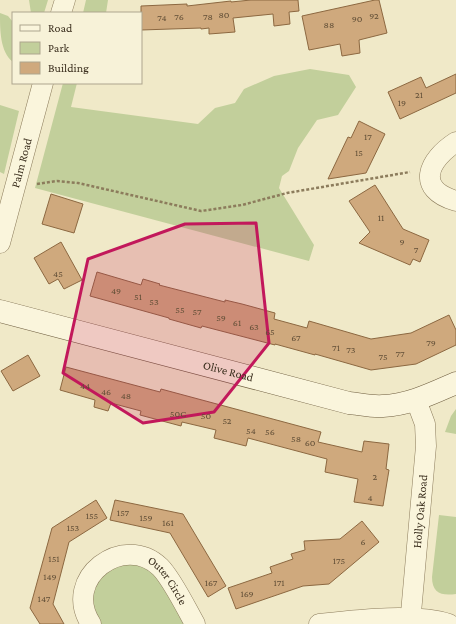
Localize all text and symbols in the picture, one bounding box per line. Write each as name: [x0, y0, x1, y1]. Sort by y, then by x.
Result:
house number: 80: [218, 9, 230, 20]
house number: 92: [369, 10, 379, 21]
house number: 76: [174, 11, 184, 22]
house number: 78: [203, 11, 213, 22]
legend: [12, 12, 142, 84]
house number: 74: [157, 12, 167, 23]
house number: 90: [352, 13, 363, 24]
house number: 88: [324, 19, 334, 30]
text: Road: [48, 21, 73, 35]
text: Park: [48, 41, 70, 55]
text: Building: [48, 61, 89, 75]
house number: 21: [415, 89, 423, 100]
house number: 19: [398, 97, 406, 108]
house number: 17: [364, 131, 372, 142]
street label: Palm Road: [8, 136, 35, 189]
house number: 15: [355, 147, 363, 158]
house number: 11: [378, 212, 384, 223]
house number: 9: [399, 236, 405, 247]
house number: 7: [414, 244, 419, 255]
house number: 45: [53, 268, 63, 279]
house number: 49: [111, 285, 121, 296]
house number: 51: [134, 291, 142, 302]
house number: 53: [149, 296, 159, 307]
house number: 55: [175, 304, 185, 315]
house number: 57: [192, 306, 202, 317]
house number: 59: [216, 312, 226, 323]
house number: 61: [233, 317, 241, 328]
house number: 63: [249, 321, 259, 332]
house number: 65: [265, 326, 275, 337]
house number: 67: [291, 332, 301, 343]
house number: 79: [426, 337, 436, 348]
house number: 71: [332, 342, 340, 353]
house number: 73: [346, 344, 356, 355]
house number: 77: [395, 348, 405, 359]
house number: 75: [378, 351, 388, 362]
street label: Olive Road: [201, 358, 256, 385]
house number: 44: [80, 380, 90, 391]
house number: 46: [101, 386, 111, 397]
house number: 48: [121, 390, 131, 401]
house number: 50C: [170, 408, 186, 419]
house number: 50: [201, 410, 212, 421]
house number: 52: [222, 415, 232, 426]
house number: 54: [246, 425, 256, 436]
house number: 56: [265, 426, 275, 437]
house number: 58: [291, 433, 301, 444]
house number: 60: [305, 437, 316, 448]
house number: 2: [373, 471, 378, 482]
street label: Holly Oak Road: [410, 473, 430, 549]
house number: 4: [367, 492, 373, 503]
house number: 157: [117, 507, 130, 518]
house number: 155: [86, 510, 99, 521]
house number: 159: [140, 512, 152, 523]
house number: 161: [162, 517, 174, 528]
house number: 153: [67, 522, 80, 533]
house number: 6: [360, 536, 366, 547]
house number: 151: [48, 553, 60, 564]
street label: Outer Circle: [145, 553, 190, 607]
house number: 175: [333, 555, 346, 566]
house number: 149: [43, 571, 57, 582]
house number: 167: [205, 577, 218, 588]
house number: 171: [273, 577, 285, 588]
house number: 169: [240, 588, 254, 599]
house number: 147: [38, 593, 51, 604]

